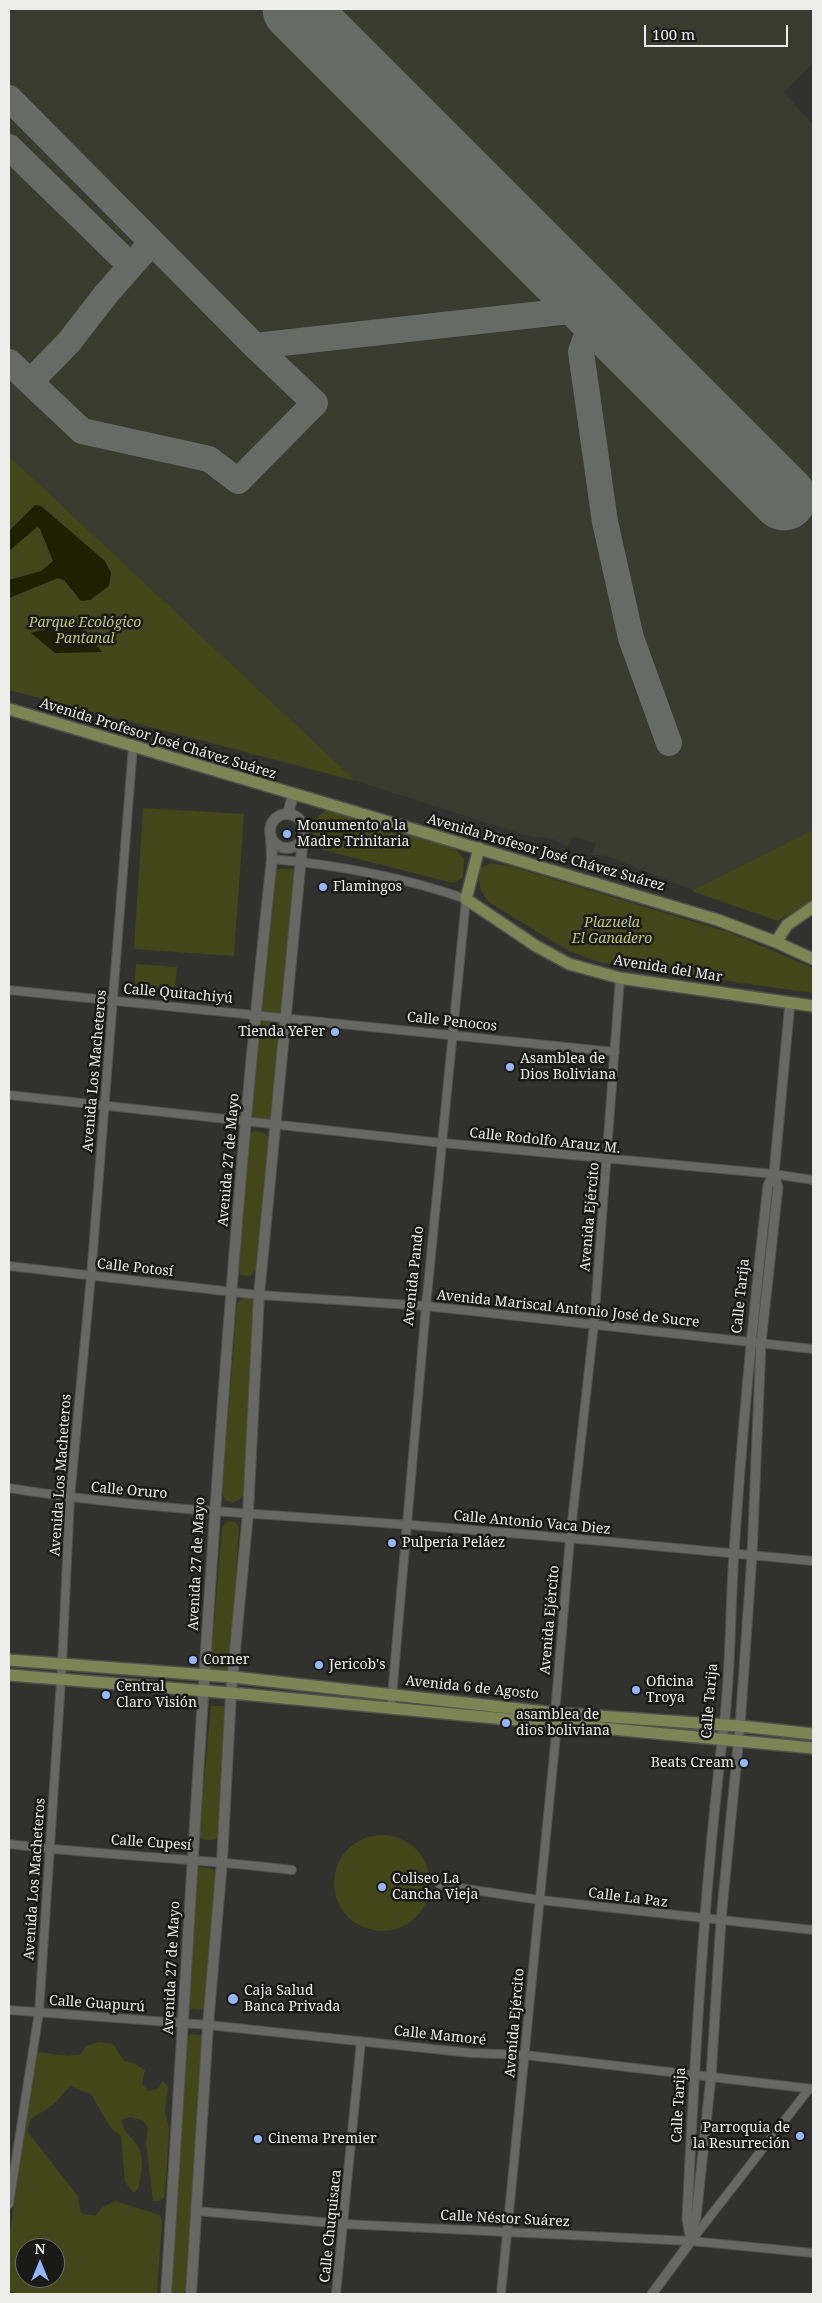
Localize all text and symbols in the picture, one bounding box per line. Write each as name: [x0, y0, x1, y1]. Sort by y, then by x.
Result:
scale bar: [647, 15, 791, 47]
text: 100 m: [652, 24, 695, 44]
park label: Parque Ecológico Pantanal: [29, 615, 141, 648]
street label: Avenida Profesor José Chávez Suárez: [38, 695, 278, 783]
street label: Avenida Profesor José Chávez Suárez: [425, 811, 667, 895]
place label: Monumento a la Madre Trinitaria: [297, 818, 409, 850]
marker: Monumento a la Madre Trinitaria: [281, 828, 293, 840]
place label: Flamingos: [333, 879, 402, 895]
marker: Flamingos: [317, 881, 329, 893]
park label: Plazuela El Ganadero: [572, 915, 652, 948]
street label: Avenida del Mar: [612, 952, 724, 986]
street label: Calle Quitachiyú: [123, 981, 233, 1007]
street label: Avenida Los Macheteros: [80, 989, 110, 1153]
street label: Calle Penocos: [406, 1009, 498, 1035]
place label: Tienda YeFer: [238, 1024, 325, 1040]
marker: Tienda YeFer: [329, 1026, 341, 1038]
place label: Asamblea de Dios Boliviana: [520, 1051, 616, 1084]
marker: Asamblea de Dios Boliviana: [504, 1061, 516, 1073]
street label: Avenida 27 de Mayo: [215, 1093, 243, 1227]
street label: Calle Rodolfo Arauz M.: [469, 1125, 621, 1157]
street label: Avenida Ejército: [577, 1162, 603, 1272]
street label: Avenida Pando: [400, 1225, 428, 1327]
street label: Calle Potosí: [96, 1256, 174, 1280]
street label: Calle Tarija: [729, 1258, 753, 1334]
street label: Avenida Mariscal Antonio José de Sucre: [436, 1287, 700, 1331]
street label: Avenida Los Macheteros: [47, 1393, 75, 1557]
street label: Calle Oruro: [90, 1479, 168, 1503]
street label: Avenida 27 de Mayo: [185, 1497, 209, 1631]
street label: Calle Antonio Vaca Diez: [453, 1508, 611, 1538]
place label: Pulpería Peláez: [402, 1535, 505, 1551]
marker: Pulpería Peláez: [386, 1537, 398, 1549]
street label: Avenida Ejército: [537, 1565, 563, 1675]
place label: Corner: [203, 1652, 249, 1668]
marker: Corner: [187, 1654, 199, 1666]
place label: Jericob's: [329, 1657, 386, 1673]
marker: Jericob's: [313, 1659, 325, 1671]
street label: Calle Tarija: [698, 1663, 722, 1739]
street label: Avenida 6 de Agosto: [405, 1673, 539, 1703]
place label: Oficina Troya: [646, 1674, 694, 1706]
place label: Central Claro Visión: [116, 1679, 197, 1711]
marker: Oficina Troya: [630, 1684, 642, 1696]
marker: Central Claro Visión: [100, 1689, 112, 1701]
place label: asamblea de dios boliviana: [516, 1707, 610, 1740]
marker: asamblea de dios boliviana: [500, 1717, 512, 1729]
place label: Beats Cream: [651, 1755, 734, 1771]
marker: Beats Cream: [738, 1757, 750, 1769]
street label: Avenida Los Macheteros: [21, 1797, 49, 1961]
street label: Calle Cupesí: [110, 1832, 192, 1854]
place label: Coliseo La Cancha Vieja: [392, 1871, 478, 1904]
marker: Coliseo La Cancha Vieja: [376, 1881, 388, 1893]
street label: Calle La Paz: [587, 1885, 669, 1911]
street label: Avenida 27 de Mayo: [160, 1901, 184, 2035]
street label: Avenida Ejército: [502, 1968, 528, 2078]
place label: Caja Salud Banca Privada: [244, 1983, 340, 2015]
street label: Calle Guapurú: [49, 1992, 145, 2016]
marker: Caja Salud Banca Privada: [226, 1992, 240, 2006]
street label: Calle Mamoré: [393, 2023, 487, 2049]
street label: Calle Tarija: [669, 2067, 689, 2143]
place label: Parroquia de la Resurreción: [693, 2120, 790, 2152]
marker: Parroquia de la Resurreción: [794, 2130, 806, 2142]
place label: Cinema Premier: [268, 2131, 377, 2147]
marker: Cinema Premier: [252, 2133, 264, 2145]
street label: Calle Chuquisaca: [317, 2169, 345, 2283]
street label: Calle Néstor Suárez: [440, 2207, 570, 2231]
north arrow: [15, 2238, 65, 2288]
text: N: [34, 2239, 46, 2258]

